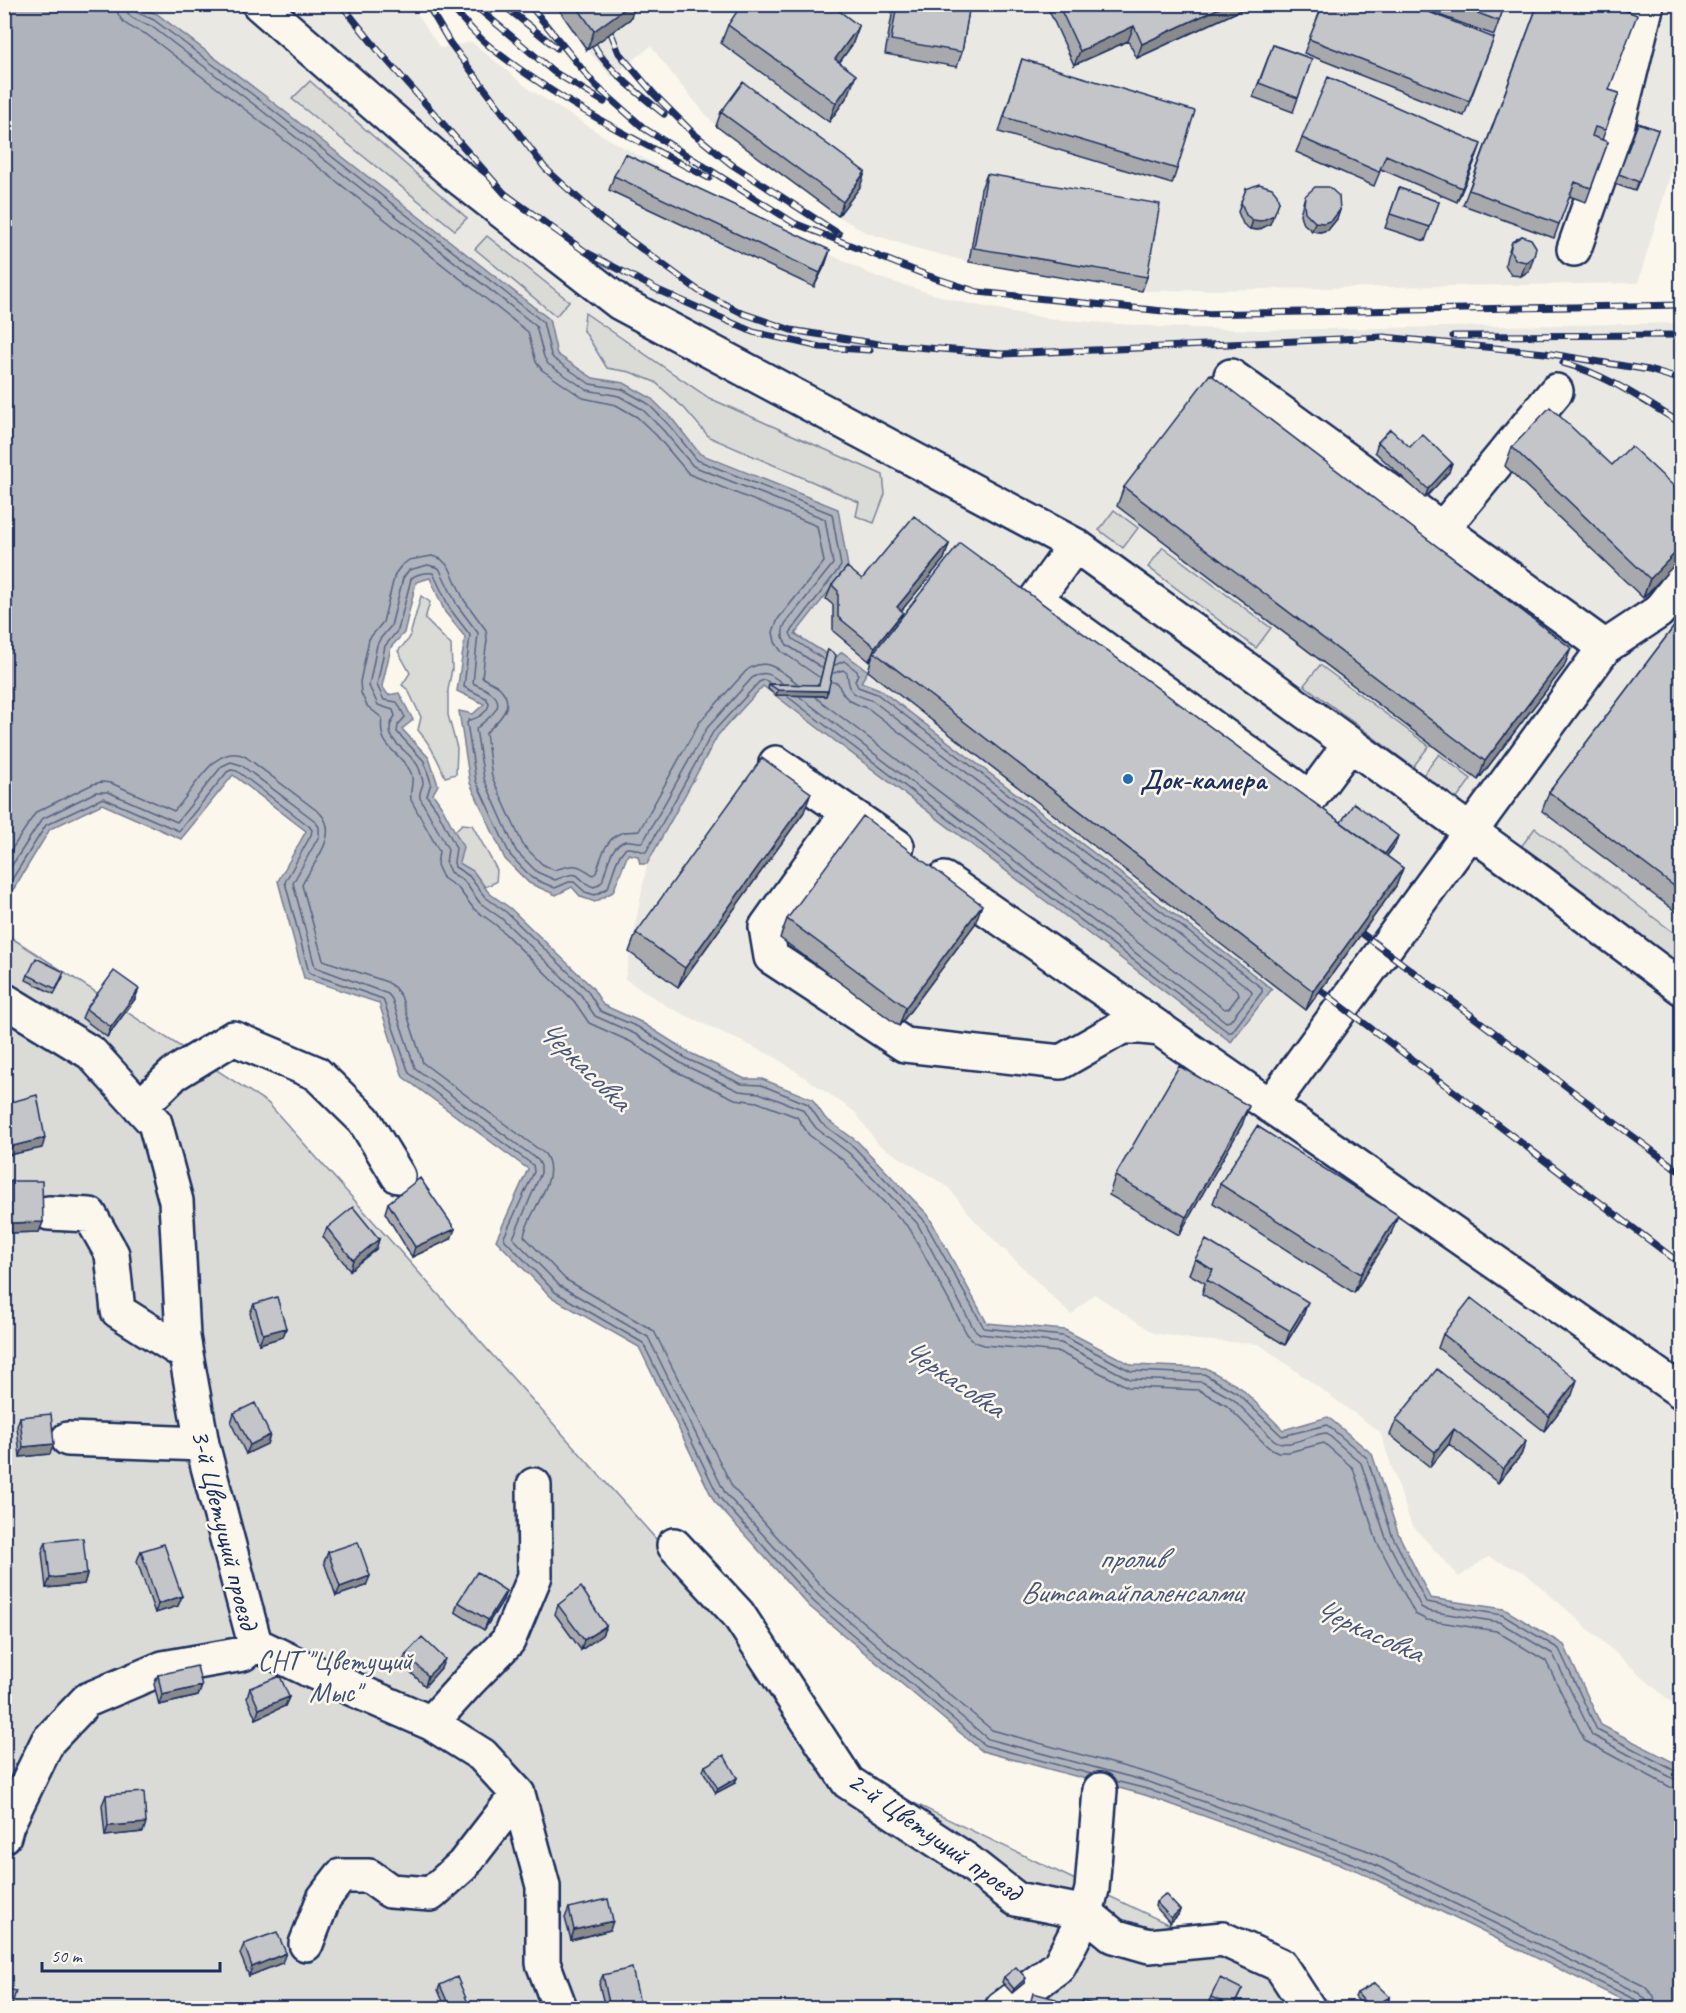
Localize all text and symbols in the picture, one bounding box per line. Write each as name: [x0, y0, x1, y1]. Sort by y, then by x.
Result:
place label: Док-камера: [1140, 762, 1269, 797]
marker: Док-камера: [1121, 772, 1135, 786]
water label: Черкасовка: [531, 1011, 642, 1121]
water label: Черкасовка: [896, 1330, 1015, 1427]
street label: 3-й Цветущий проезд: [183, 1425, 268, 1636]
water label: пролив Витсатайпаленсалми: [1020, 1539, 1247, 1611]
water label: Черкасовка: [1309, 1589, 1432, 1672]
park label: СНТ "Цветущий Мыс": [257, 1643, 414, 1710]
street label: 2-й Цветущий проезд: [841, 1763, 1031, 1911]
scale bar: [42, 1935, 220, 1973]
text: 50 m: [51, 1945, 84, 1967]

